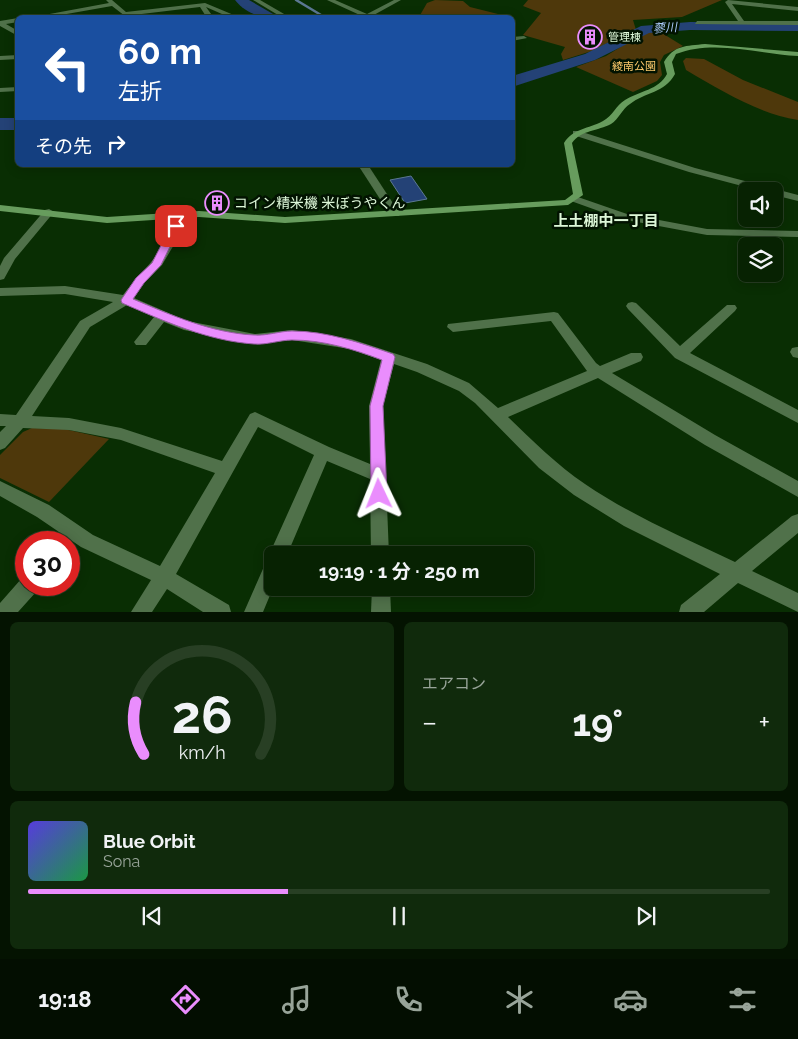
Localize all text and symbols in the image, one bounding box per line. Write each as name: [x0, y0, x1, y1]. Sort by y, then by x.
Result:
water label: 蓼川: [653, 20, 679, 36]
building icon: 管理棟: [577, 24, 603, 50]
text: 60 m: [118, 31, 202, 72]
place label: 管理棟: [608, 31, 641, 44]
icon: left: [35, 35, 100, 100]
park label: 綾南公園: [612, 60, 656, 73]
text: 左折: [118, 78, 162, 104]
icon: right: [102, 130, 130, 158]
text: その先: [35, 135, 92, 157]
map controls: [738, 182, 783, 282]
button: sound: [738, 182, 783, 227]
building icon: コイン精米機 米ぼうやくん: [204, 190, 230, 216]
place label: コイン精米機 米ぼうやくん: [234, 195, 406, 211]
pin: [155, 205, 197, 247]
icon: arrive: [162, 212, 190, 240]
district label: 上土棚中一丁目: [553, 212, 659, 230]
button: layers: [738, 237, 783, 282]
position arrow: [352, 467, 404, 519]
speed limit sign: 30: [15, 531, 80, 596]
text: 19:19 · 1 分 · 250 m: [319, 560, 479, 582]
text: エアコン: [422, 674, 486, 693]
text: 26: [172, 684, 232, 745]
text: 19°: [572, 700, 623, 745]
text: −: [422, 706, 437, 739]
text: +: [758, 706, 770, 739]
text: km/h: [178, 742, 226, 763]
text: Blue Orbit: [103, 830, 195, 852]
text: Sona: [103, 852, 140, 871]
icon: previous: [138, 902, 166, 930]
icon: pause: [385, 902, 413, 930]
icon: next: [632, 902, 660, 930]
icon: directions: [168, 982, 203, 1017]
icon: music: [279, 982, 314, 1017]
icon: phone: [391, 982, 426, 1017]
icon: climate: [502, 982, 537, 1017]
icon: car: [613, 982, 648, 1017]
icon: filters: [725, 982, 760, 1017]
text: 19:18: [38, 986, 92, 1012]

